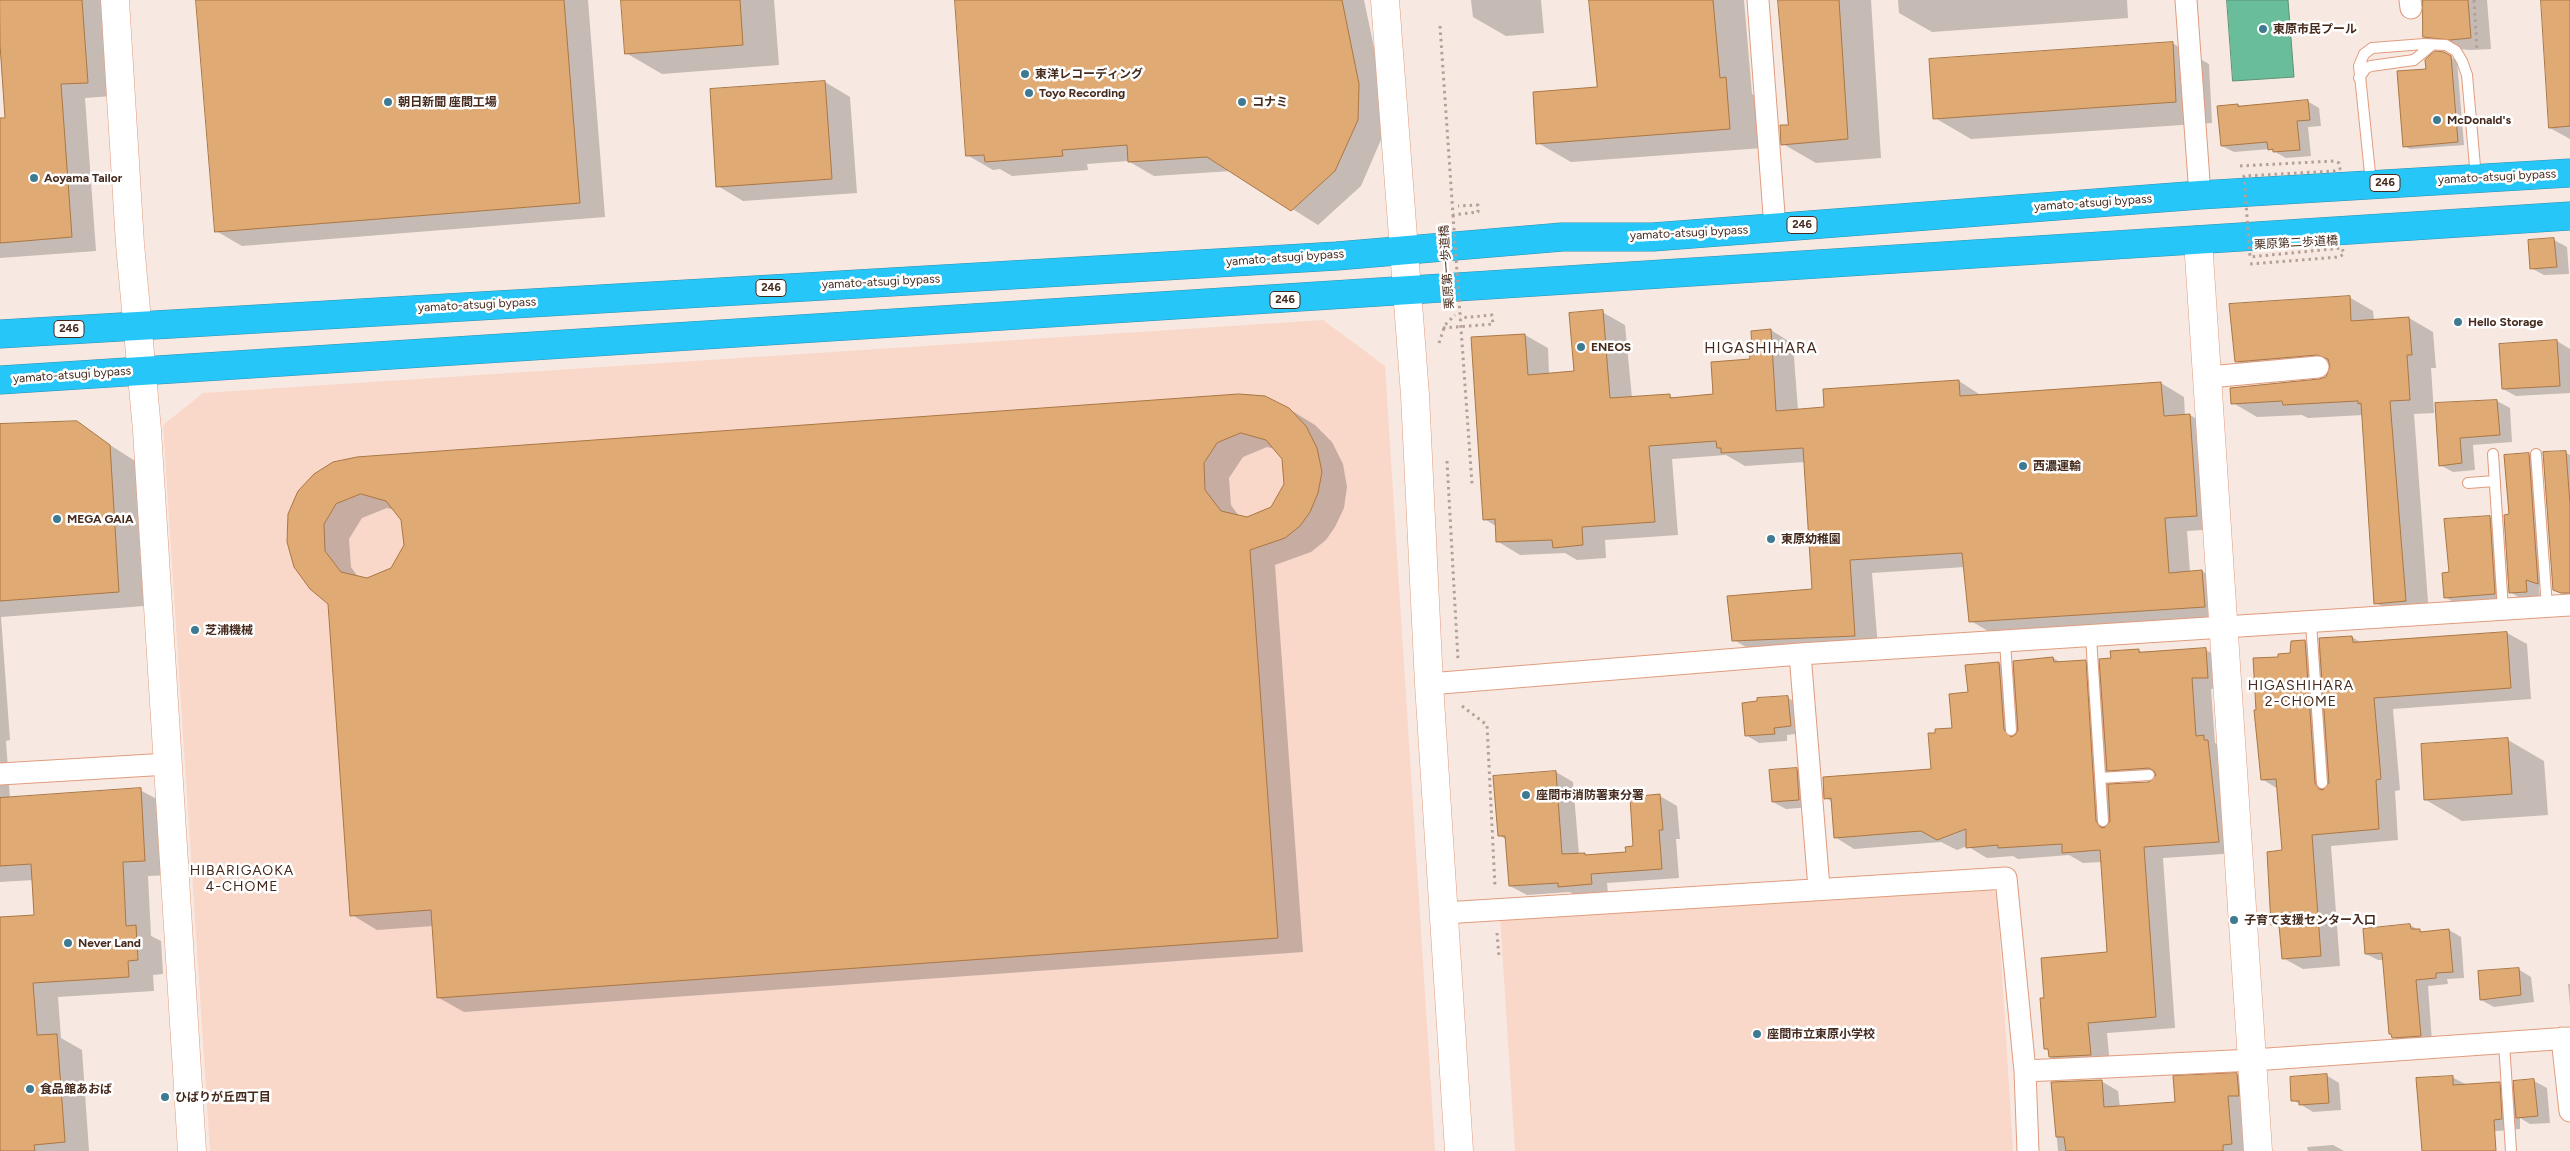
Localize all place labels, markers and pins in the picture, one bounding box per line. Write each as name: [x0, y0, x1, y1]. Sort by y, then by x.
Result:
place label: 東原市民プール: [2273, 22, 2357, 36]
marker: 東原市民プール: [2257, 23, 2269, 35]
place label: 東洋レコーディング: [1035, 67, 1143, 81]
marker: 東洋レコーディング: [1019, 68, 1031, 80]
place label: Toyo Recording: [1039, 86, 1125, 100]
marker: Toyo Recording: [1023, 87, 1035, 99]
place label: 朝日新聞 座間工場: [398, 95, 497, 109]
place label: コナミ: [1252, 95, 1288, 109]
marker: 朝日新聞 座間工場: [382, 96, 394, 108]
marker: コナミ: [1236, 96, 1248, 108]
place label: McDonald's: [2447, 113, 2511, 127]
marker: McDonald's: [2431, 114, 2443, 126]
place label: Aoyama Tailor: [44, 171, 122, 185]
marker: Aoyama Tailor: [28, 172, 40, 184]
place label: Hello Storage: [2468, 315, 2543, 329]
marker: Hello Storage: [2452, 316, 2464, 328]
place label: ENEOS: [1591, 340, 1631, 354]
marker: ENEOS: [1575, 341, 1587, 353]
place label: 西濃運輸: [2033, 459, 2081, 473]
marker: 西濃運輸: [2017, 460, 2029, 472]
place label: MEGA GAIA: [67, 512, 134, 526]
marker: MEGA GAIA: [51, 513, 63, 525]
place label: 東原幼稚園: [1781, 532, 1841, 546]
marker: 東原幼稚園: [1765, 533, 1777, 545]
place label: 芝浦機械: [205, 623, 253, 637]
marker: 芝浦機械: [189, 624, 201, 636]
place label: 座間市消防署東分署: [1536, 788, 1644, 802]
marker: 座間市消防署東分署: [1520, 789, 1532, 801]
place label: 子育て支援センター入口: [2244, 913, 2376, 927]
marker: 子育て支援センター入口: [2228, 914, 2240, 926]
place label: Never Land: [78, 936, 141, 950]
marker: Never Land: [62, 937, 74, 949]
place label: 座間市立東原小学校: [1767, 1027, 1875, 1041]
marker: 座間市立東原小学校: [1751, 1028, 1763, 1040]
place label: 食品館あおば: [40, 1082, 112, 1096]
marker: 食品館あおば: [24, 1083, 36, 1095]
place label: ひばりが丘四丁目: [175, 1090, 271, 1104]
marker: ひばりが丘四丁目: [159, 1091, 171, 1103]

